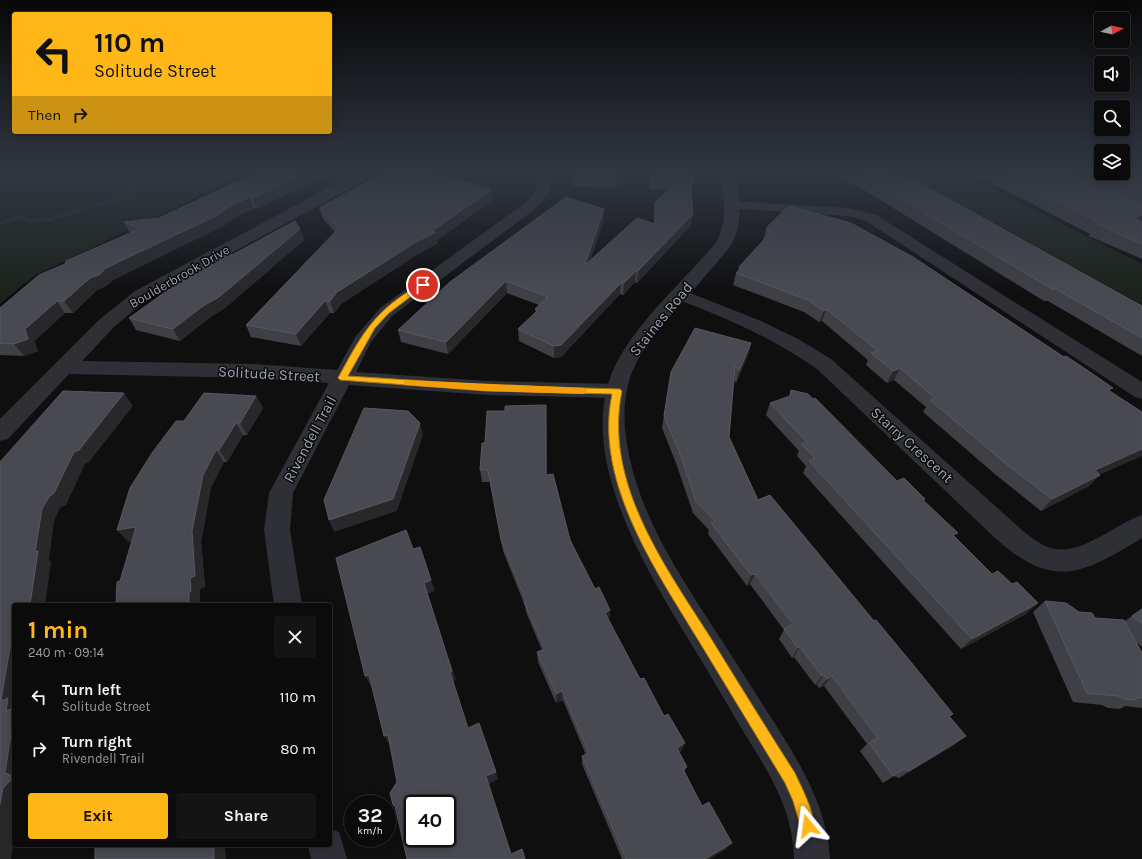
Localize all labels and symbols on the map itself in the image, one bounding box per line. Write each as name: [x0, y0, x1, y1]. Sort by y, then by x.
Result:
north arrow: [1094, 12, 1130, 48]
street label: Boulderbrook Drive: [126, 241, 232, 311]
pin: [406, 268, 440, 302]
street label: Staines Road: [626, 278, 696, 360]
street label: Solitude Street: [218, 362, 321, 386]
street label: Rivendell Trail: [280, 393, 340, 485]
street label: Starry Crescent: [867, 403, 957, 487]
speed limit sign: 40: [404, 795, 456, 847]
position arrow: [787, 805, 829, 847]

